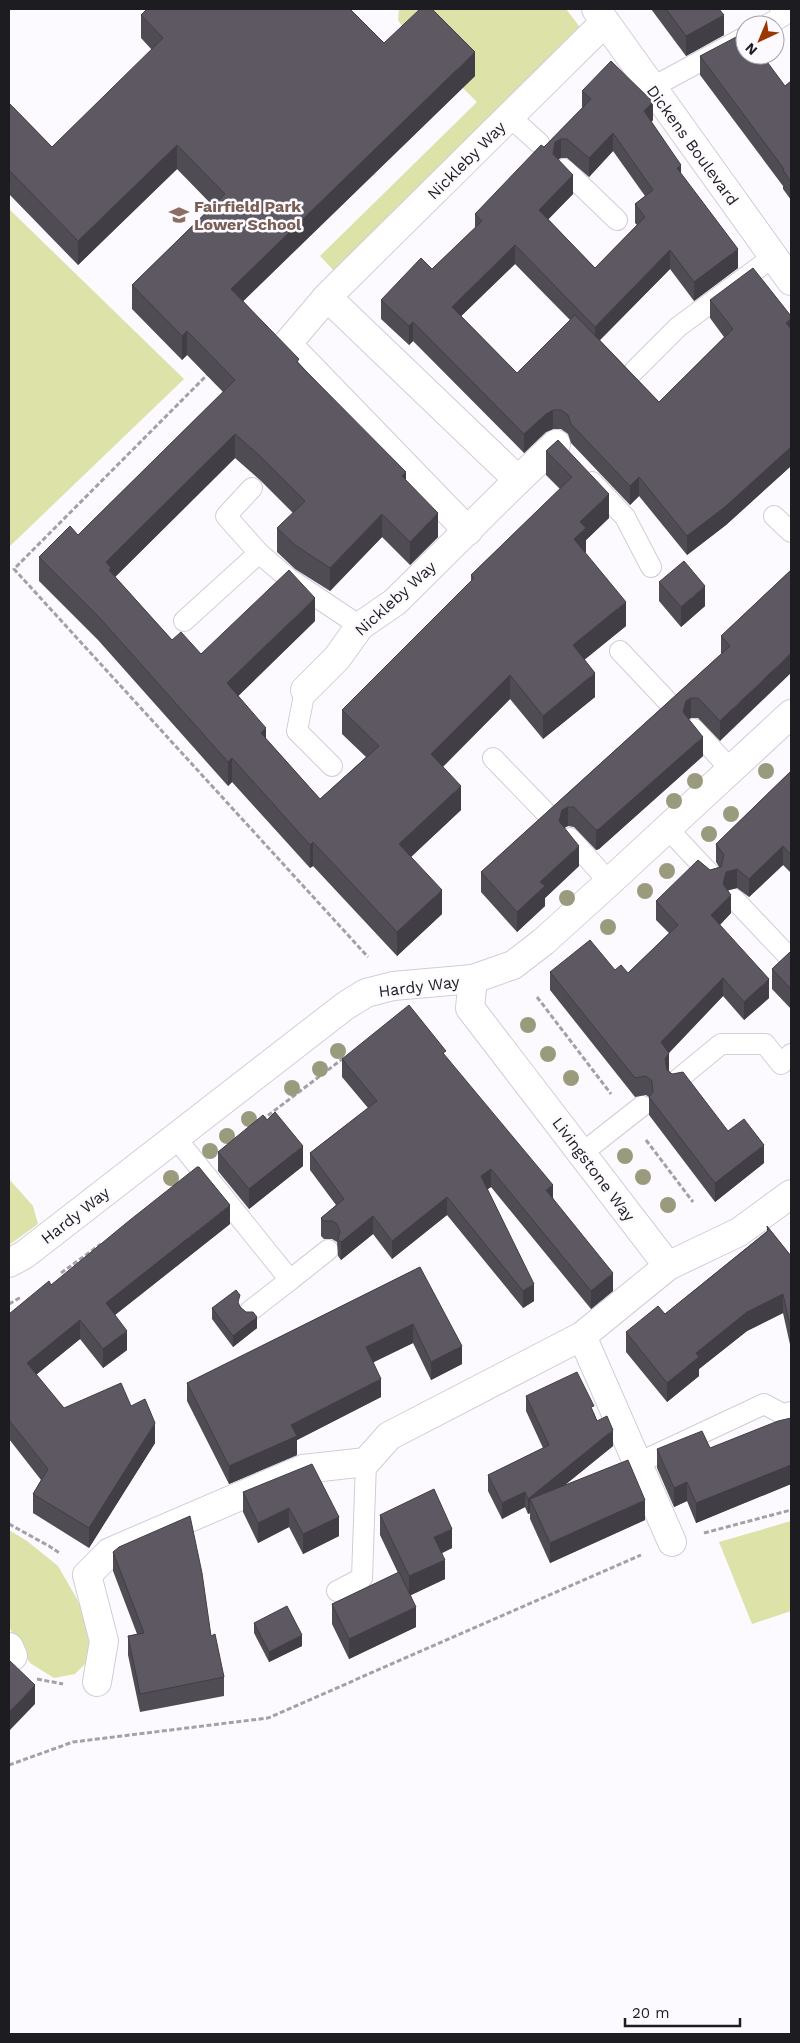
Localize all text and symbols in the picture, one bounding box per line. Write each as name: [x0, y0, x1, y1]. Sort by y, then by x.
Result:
north arrow: [735, 15, 785, 65]
text: N: [742, 40, 760, 59]
street label: Dickens Boulevard: [643, 82, 743, 209]
street label: Nickleby Way: [423, 117, 510, 203]
place label: Fairfield Park Lower School: [194, 197, 302, 234]
school or university icon: Fairfield Park Lower School: [168, 204, 190, 226]
street label: Nickleby Way: [351, 557, 440, 640]
street label: Hardy Way: [377, 972, 461, 1001]
street label: Livingstone Way: [548, 1114, 639, 1226]
street label: Hardy Way: [37, 1182, 114, 1248]
scale bar: [625, 1996, 740, 2028]
text: 20 m: [632, 2004, 670, 2022]

